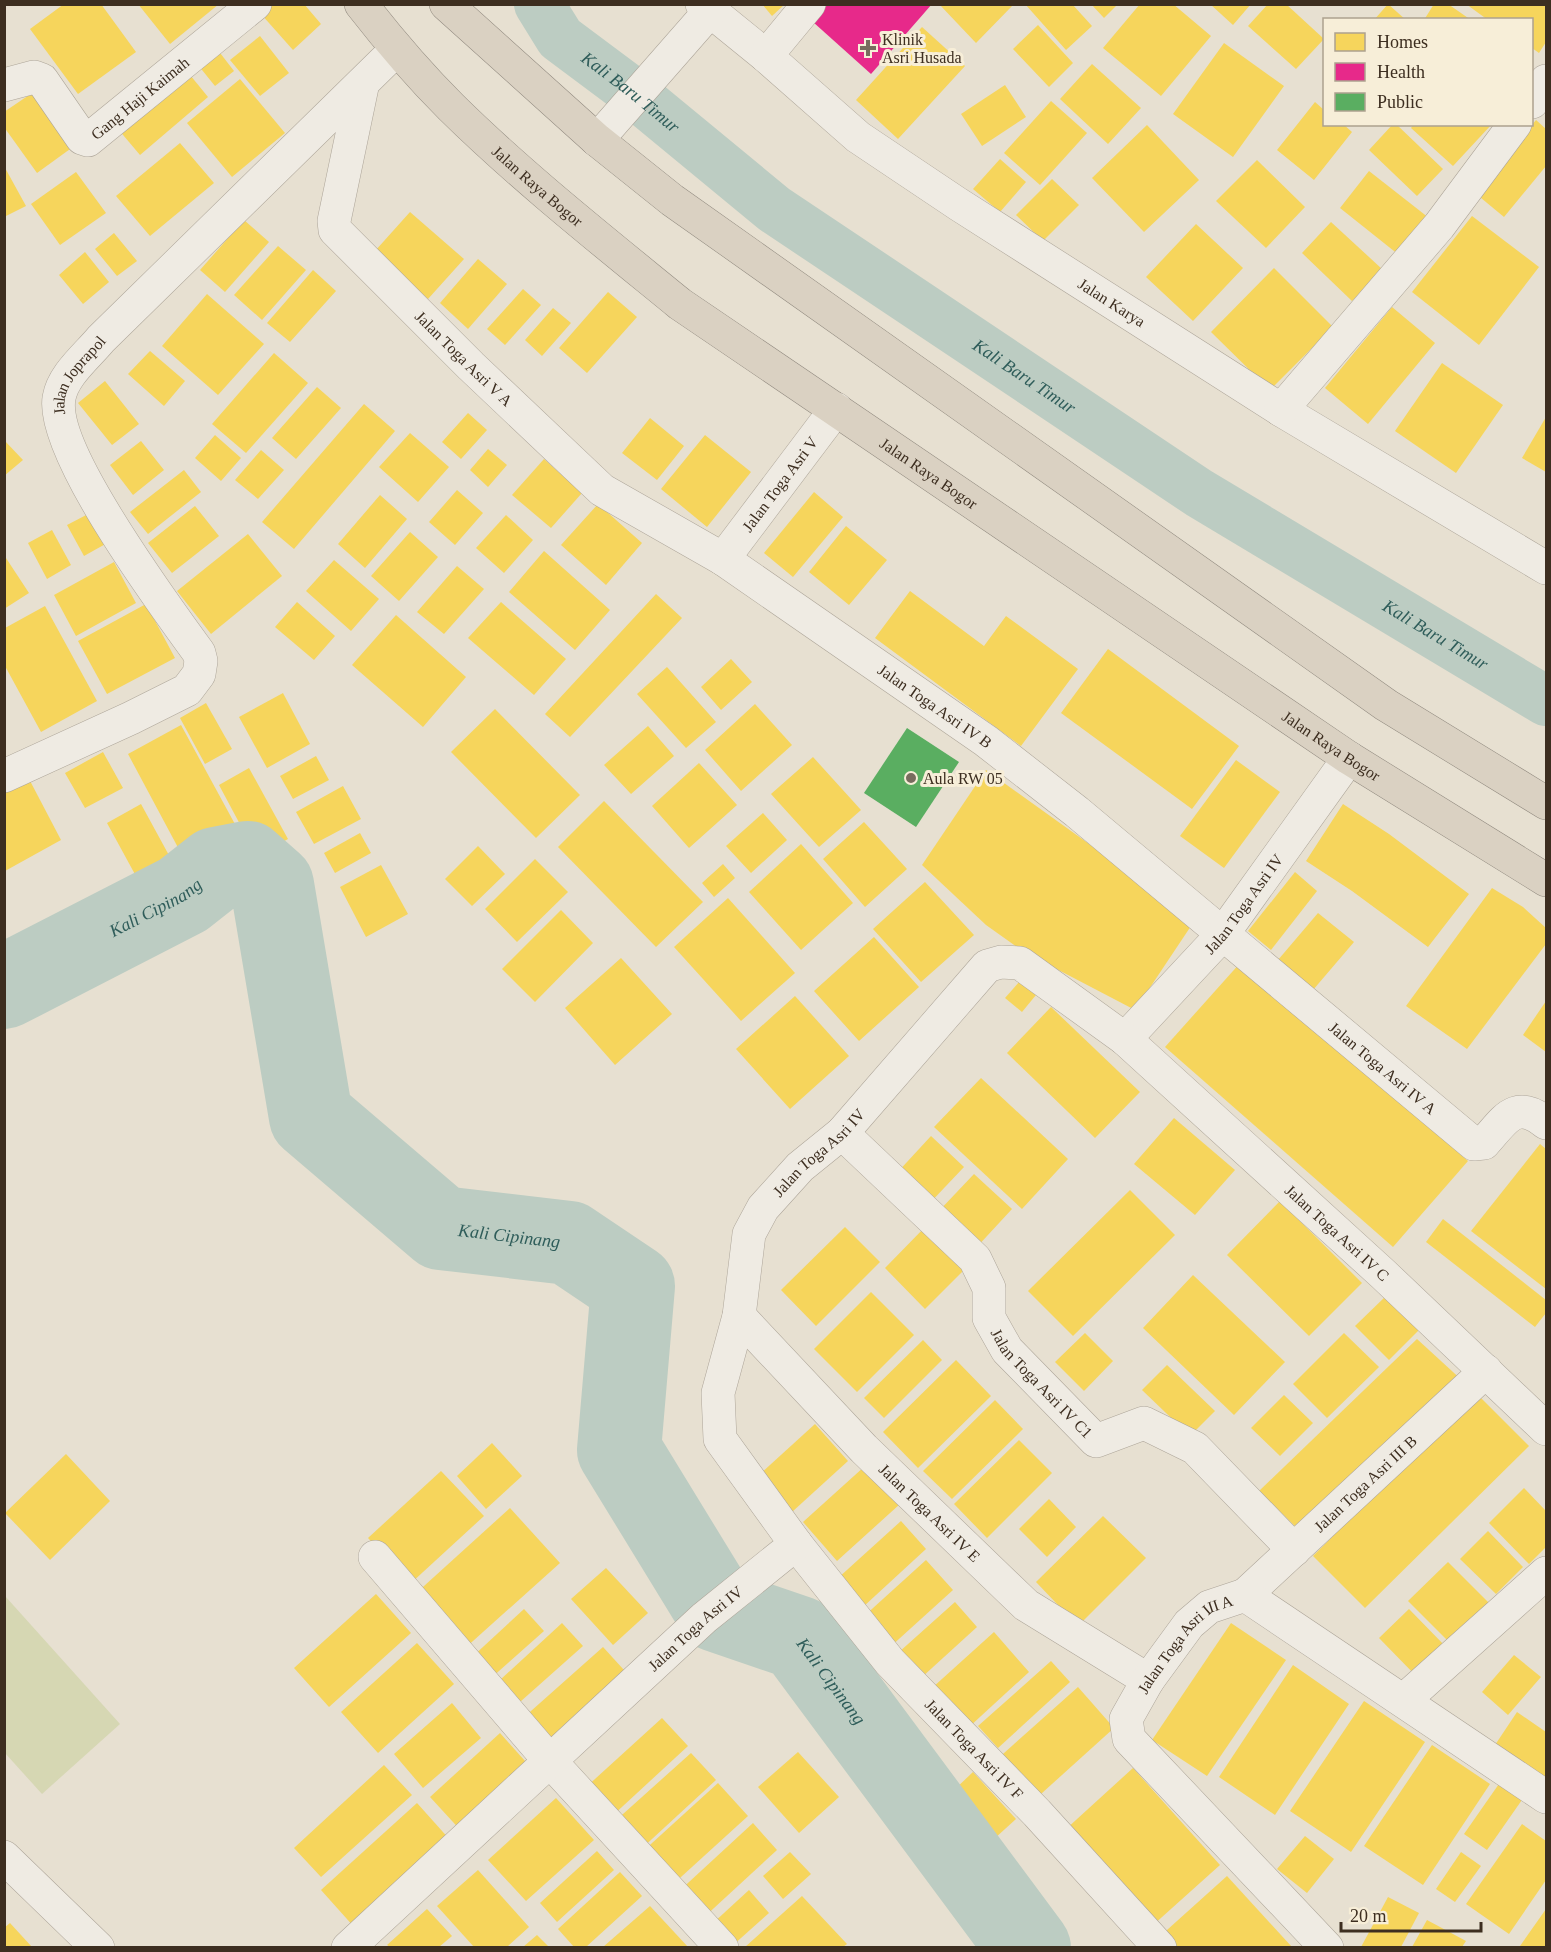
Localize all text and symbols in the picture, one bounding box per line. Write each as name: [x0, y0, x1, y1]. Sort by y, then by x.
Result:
legend: [1323, 18, 1533, 126]
place label: Klinik Asri Husada: [882, 31, 962, 66]
text: Homes: [1377, 32, 1428, 52]
marker: Klinik Asri Husada: [859, 39, 877, 57]
water label: Kali Baru Timur: [577, 47, 684, 138]
street label: Gang Haji Kaimah: [88, 54, 192, 143]
text: Health: [1377, 62, 1425, 82]
text: Public: [1377, 92, 1423, 112]
street label: Jalan Raya Bogor: [489, 142, 586, 230]
street label: Jalan Karya: [1075, 275, 1148, 330]
street label: Jalan Toga Asri V A: [412, 308, 516, 410]
street label: Jalan Joprapol: [50, 332, 109, 416]
water label: Kali Baru Timur: [968, 334, 1080, 418]
street label: Jalan Toga Asri V: [739, 433, 821, 535]
street label: Jalan Raya Bogor: [877, 434, 981, 513]
water label: Kali Baru Timur: [1379, 595, 1493, 675]
street label: Jalan Toga Asri IV B: [875, 661, 995, 751]
street label: Jalan Raya Bogor: [1279, 707, 1384, 785]
place label: Aula RW 05: [923, 770, 1003, 787]
marker: Aula RW 05: [904, 771, 918, 785]
street label: Jalan Toga Asri IV: [1201, 851, 1287, 957]
water label: Kali Cipinang: [105, 874, 206, 942]
street label: Jalan Toga Asri IV A: [1326, 1019, 1440, 1118]
street label: Jalan Toga Asri IV: [770, 1105, 869, 1200]
street label: Jalan Toga Asri IV C: [1282, 1181, 1392, 1284]
water label: Kali Cipinang: [456, 1220, 561, 1252]
street label: Jalan Toga Asri IV C1: [988, 1326, 1096, 1441]
street label: Jalan Toga Asri III B: [1311, 1432, 1420, 1535]
street label: Jalan Toga Asri IV E: [876, 1460, 984, 1565]
street label: Jalan Toga Asri IV: [645, 1582, 746, 1675]
street label: Jalan Toga Asri III A: [1134, 1592, 1235, 1696]
water label: Kali Cipinang: [792, 1633, 870, 1728]
street label: Jalan Toga Asri IV F: [922, 1696, 1027, 1803]
scale bar: [1341, 1895, 1480, 1933]
text: 20 m: [1350, 1906, 1387, 1926]

